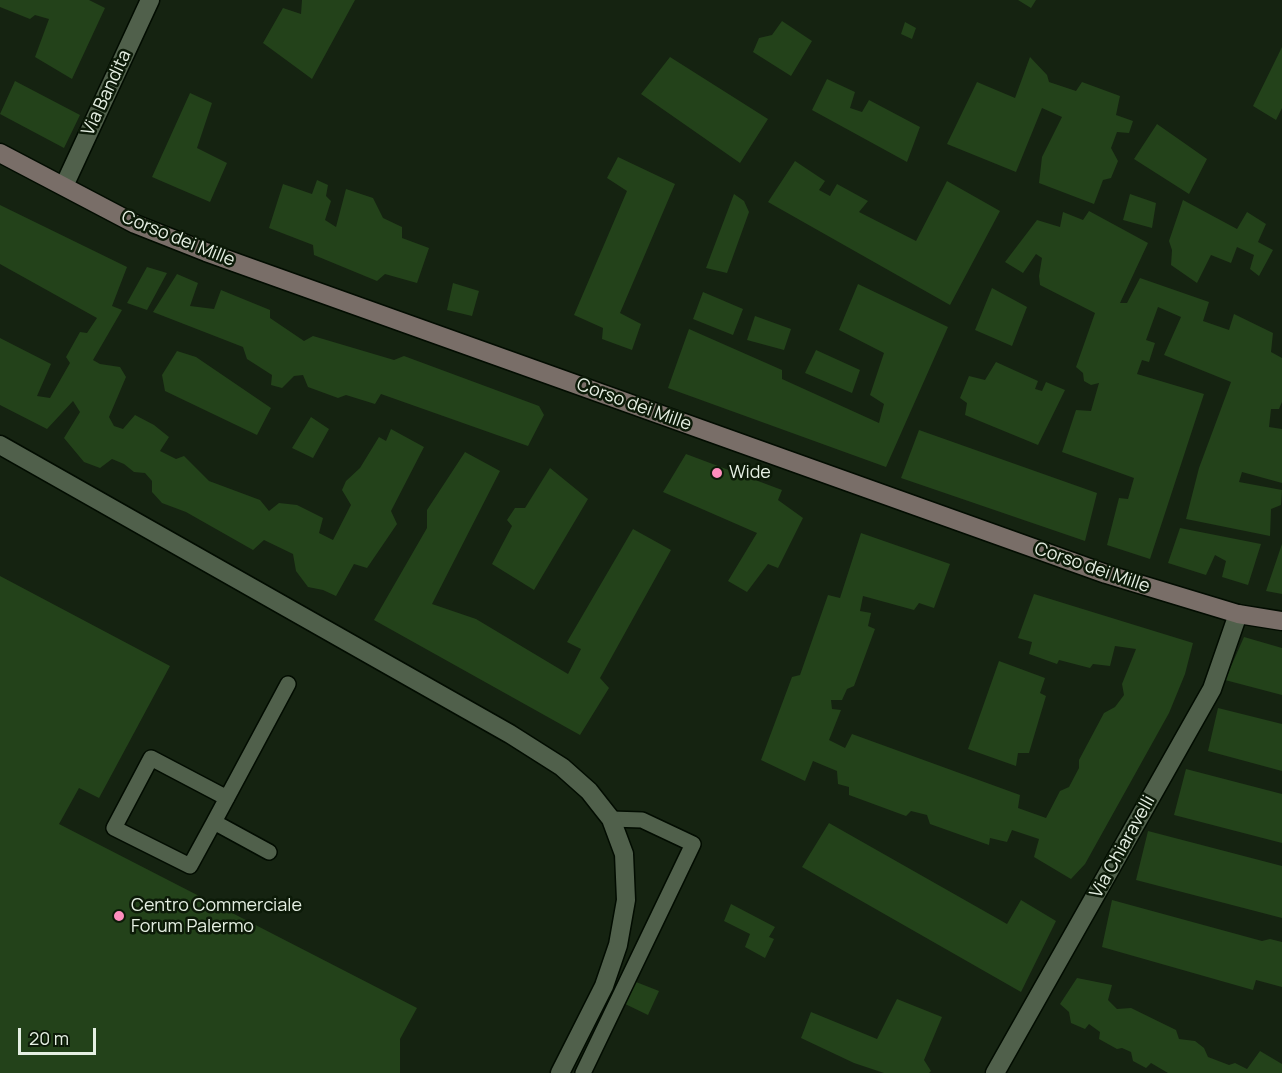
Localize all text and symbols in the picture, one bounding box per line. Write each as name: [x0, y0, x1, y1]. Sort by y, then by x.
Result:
street label: Via Bandita: [78, 47, 136, 139]
street label: Corso dei Mille: [118, 206, 238, 272]
street label: Corso dei Mille: [574, 374, 694, 436]
place label: Wide: [729, 462, 771, 484]
marker: Wide: [710, 466, 724, 480]
street label: Corso dei Mille: [1031, 538, 1153, 598]
street label: Via Chiaravelli: [1086, 792, 1160, 902]
place label: Centro Commerciale Forum Palermo: [131, 895, 302, 938]
marker: Centro Commerciale Forum Palermo: [112, 909, 126, 923]
scale bar: [21, 1016, 99, 1054]
text: 20 m: [29, 1026, 69, 1050]

